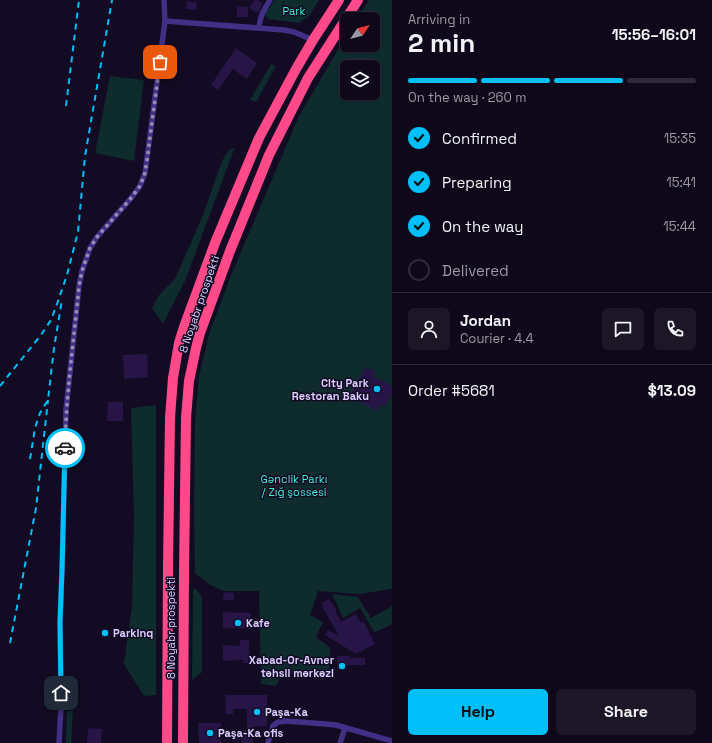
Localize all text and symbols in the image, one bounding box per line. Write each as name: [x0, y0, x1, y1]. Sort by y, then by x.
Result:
park label: Park: [283, 4, 306, 18]
text: Arriving in: [408, 11, 470, 28]
north arrow: [340, 12, 380, 52]
map controls: [340, 12, 380, 100]
text: 15:56–16:01: [612, 25, 696, 44]
text: 2 min: [408, 26, 475, 60]
pin: [143, 45, 177, 79]
icon: bag: [149, 51, 171, 73]
button: layers: [340, 60, 380, 100]
text: On the way · 260 m: [408, 89, 526, 106]
icon: check: [408, 127, 430, 149]
text: Confirmed: [442, 129, 517, 148]
text: 15:35: [664, 130, 696, 147]
icon: check: [408, 171, 430, 193]
text: Preparing: [442, 173, 512, 192]
text: 15:41: [666, 174, 696, 191]
icon: check: [408, 215, 430, 237]
text: On the way: [442, 217, 523, 236]
text: 15:44: [663, 218, 696, 235]
street label: 8 Noyabr prospekti: [176, 253, 222, 354]
text: Delivered: [442, 261, 509, 280]
button: person: [408, 308, 450, 350]
button: chat: [602, 308, 644, 350]
button: phone: [654, 308, 696, 350]
text: Jordan: [460, 311, 511, 330]
text: Courier · 4.4: [460, 330, 534, 347]
place label: City Park Restoran Baku: [292, 376, 370, 403]
text: Order #5681: [408, 381, 495, 400]
text: $13.09: [648, 381, 696, 400]
marker: City Park Restoran Baku: [372, 384, 382, 394]
courier: [45, 428, 85, 468]
icon: car: [54, 437, 76, 459]
park label: Gənclik Parkı / Zığ şossesi: [261, 472, 327, 499]
street label: 8 Noyabr prospekti: [164, 577, 178, 679]
place label: Kafe: [246, 616, 270, 630]
marker: Kafe: [233, 618, 243, 628]
place label: Parkinq: [113, 626, 153, 640]
marker: Parkinq: [100, 628, 110, 638]
place label: Xabad-Or-Avner təhsil mərkəzi: [249, 653, 335, 680]
marker: Xabad-Or-Avner təhsil mərkəzi: [337, 661, 347, 671]
pin: [44, 676, 78, 710]
icon: home: [50, 682, 72, 704]
button: Help: [408, 689, 548, 735]
button: Share: [556, 689, 696, 735]
place label: Paşa-Ka: [265, 705, 308, 719]
marker: Paşa-Ka: [252, 707, 262, 717]
place label: Paşa-Ka ofis: [218, 726, 284, 740]
marker: Paşa-Ka ofis: [205, 728, 215, 738]

